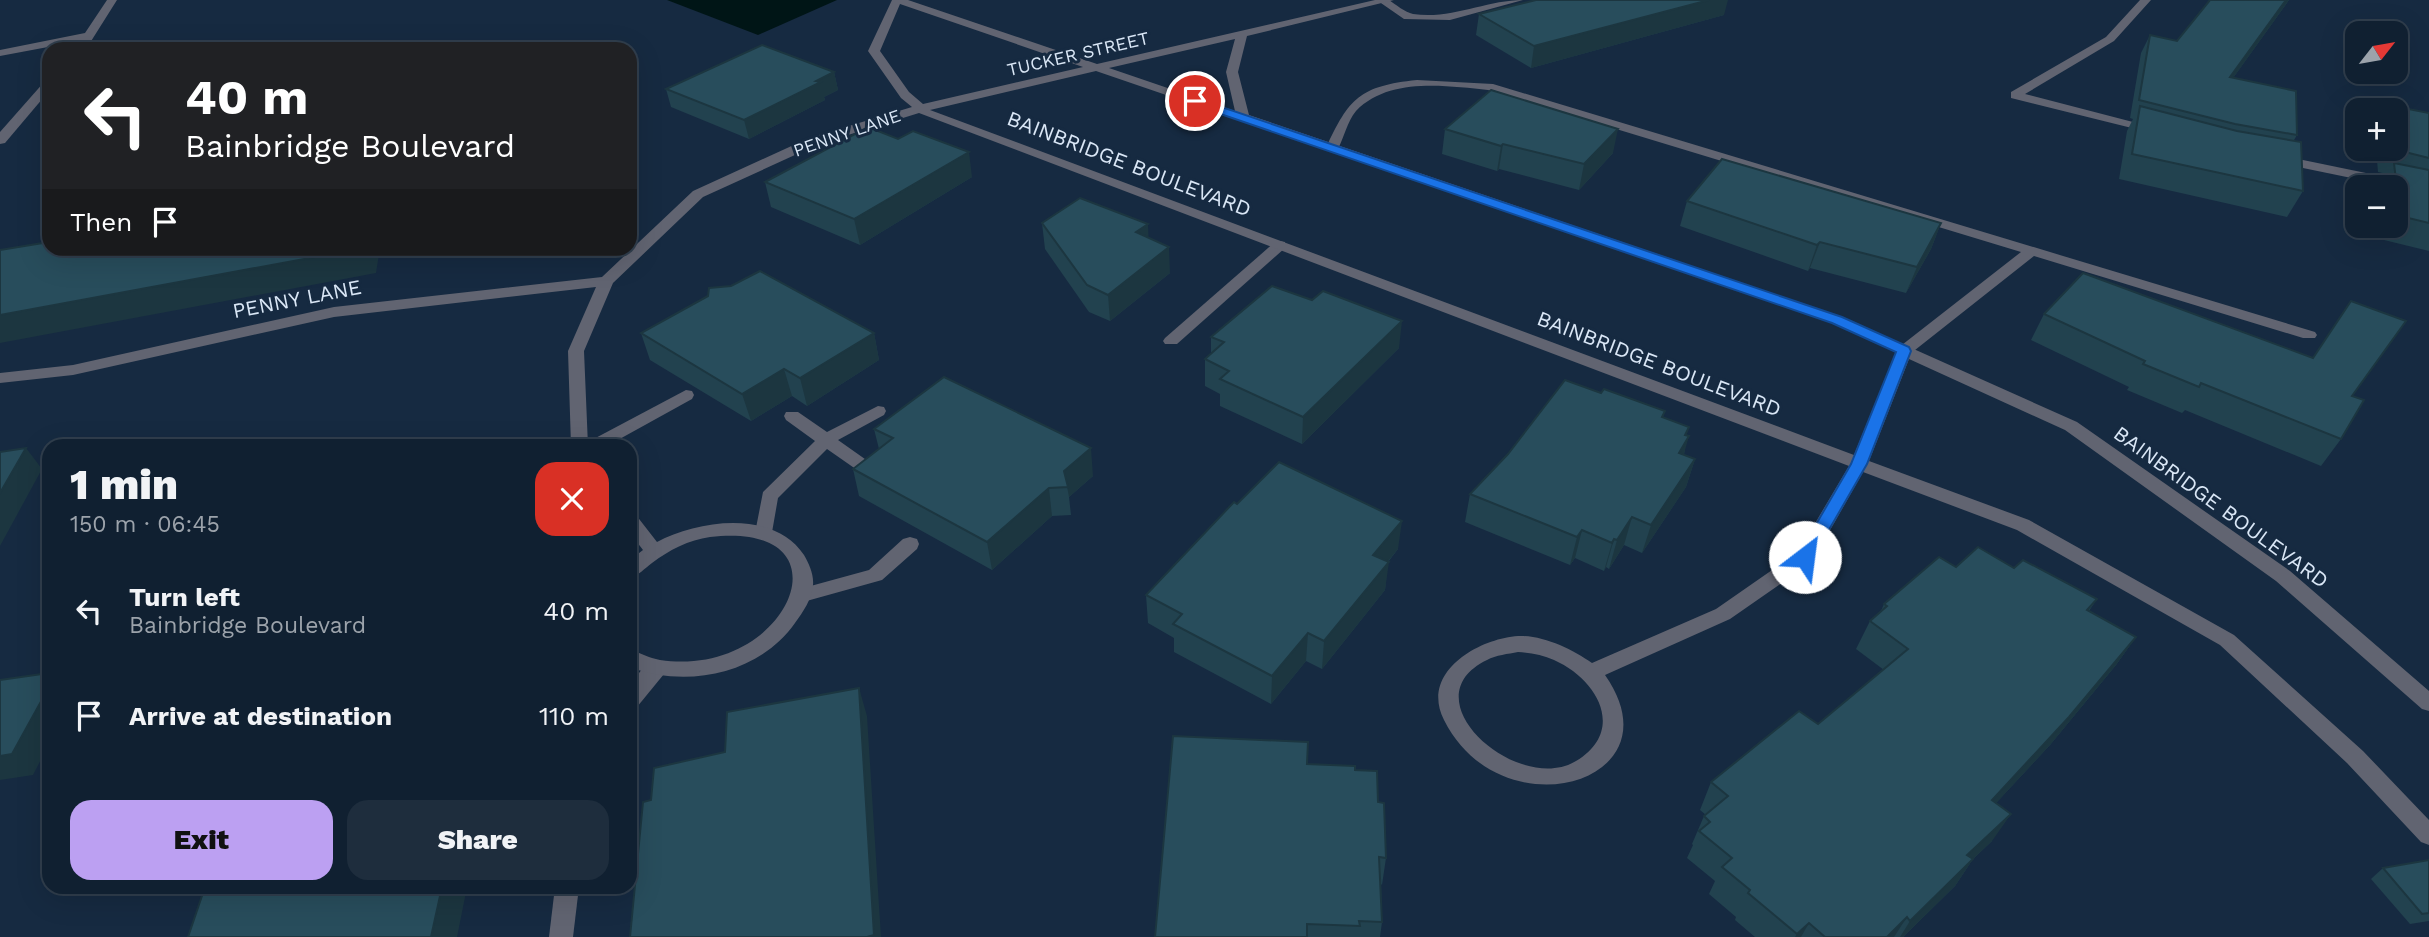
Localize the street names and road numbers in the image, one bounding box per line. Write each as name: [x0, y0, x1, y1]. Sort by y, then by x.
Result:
street label: TUCKER STREET: [1005, 27, 1151, 80]
street label: PENNY LANE: [791, 104, 903, 161]
street label: BAINBRIDGE BOULEVARD: [1004, 105, 1255, 222]
street label: PENNY LANE: [230, 274, 363, 323]
street label: BAINBRIDGE BOULEVARD: [1534, 305, 1785, 422]
street label: BAINBRIDGE BOULEVARD: [2109, 420, 2334, 593]

